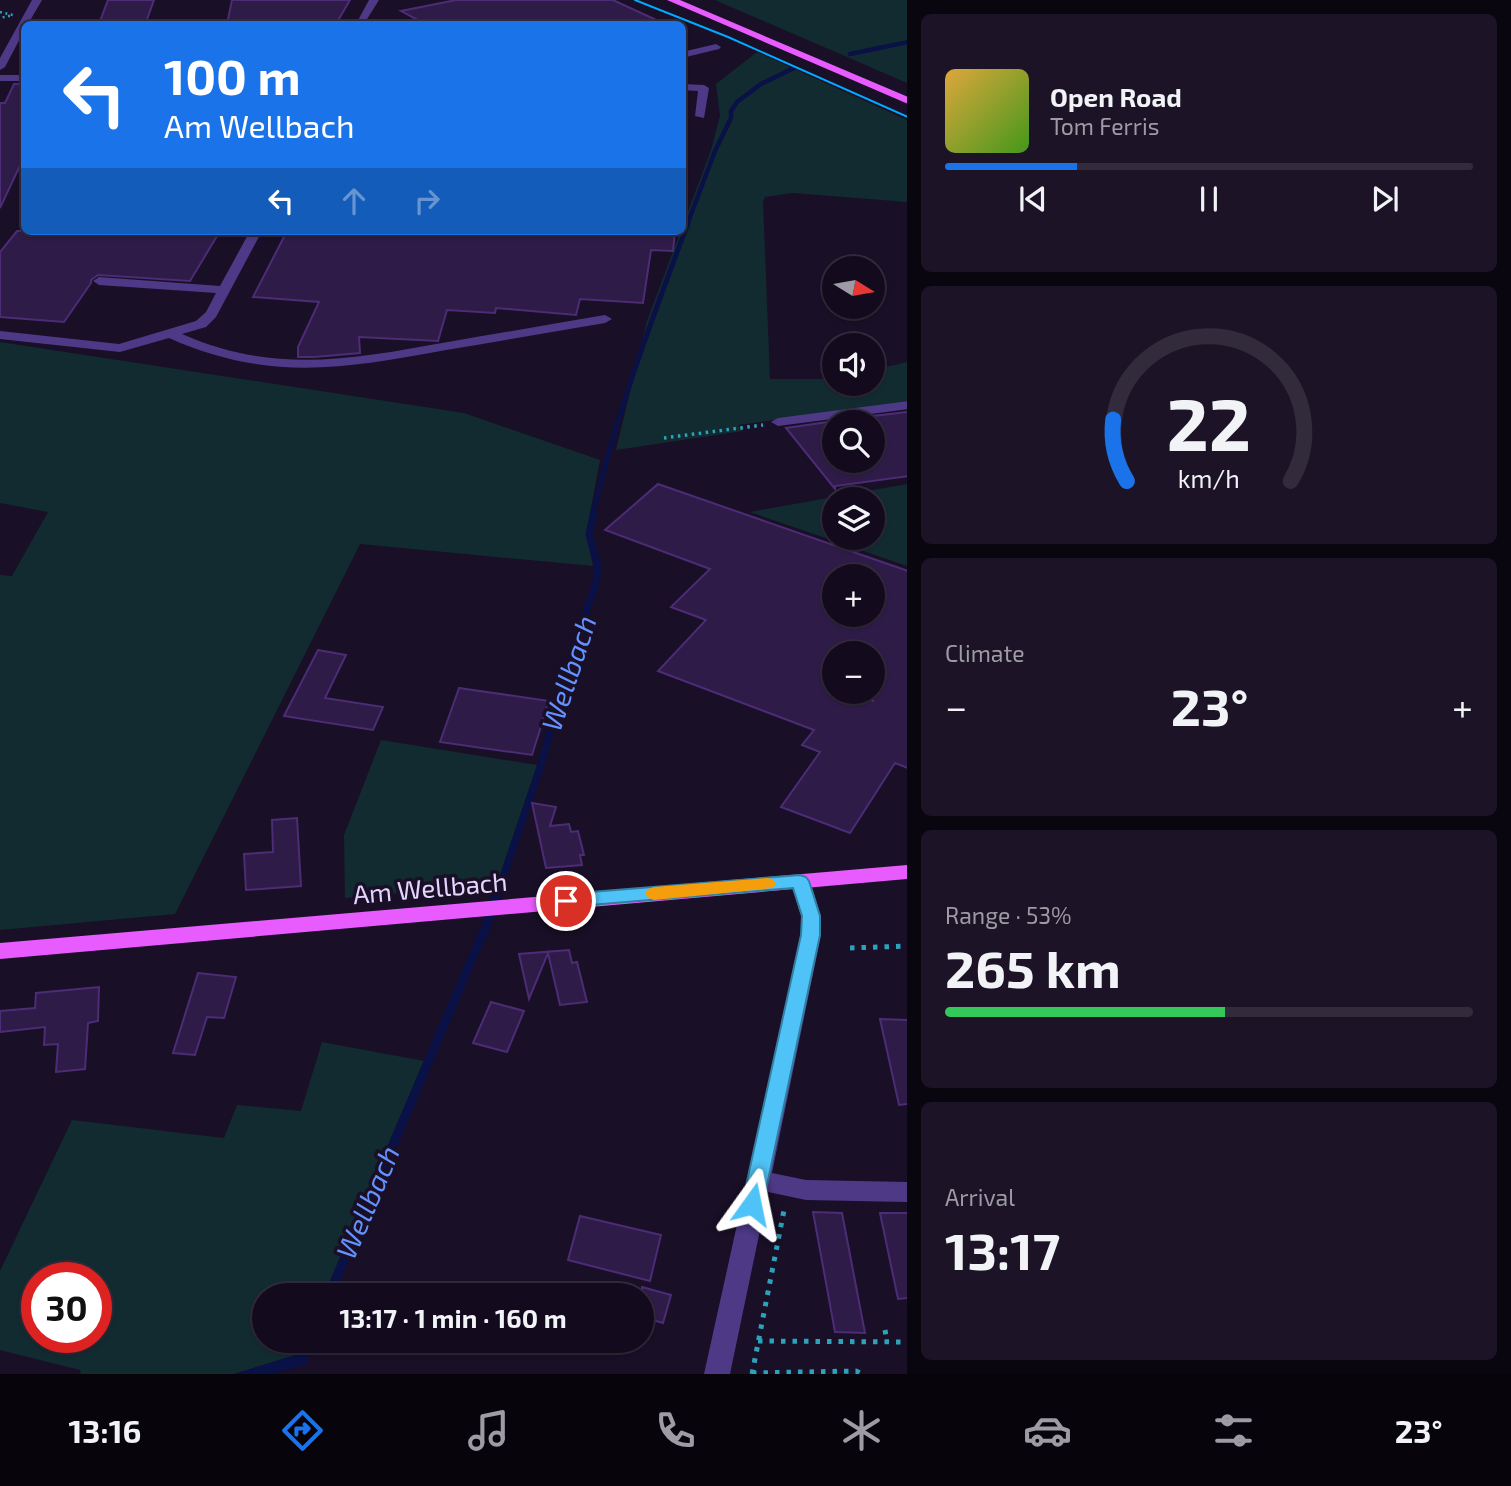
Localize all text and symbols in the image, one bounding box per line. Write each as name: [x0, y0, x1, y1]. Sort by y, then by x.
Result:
text: 100 m: [164, 46, 301, 105]
icon: left: [49, 49, 140, 140]
text: Open Road: [1050, 81, 1182, 112]
text: Am Wellbach: [164, 106, 355, 144]
text: Tom Ferris: [1050, 112, 1159, 140]
icon: previous: [1014, 180, 1052, 218]
icon: pause: [1190, 180, 1228, 218]
icon: next: [1366, 180, 1404, 218]
icon: left: [262, 182, 300, 220]
icon: ahead: [335, 182, 373, 220]
icon: right: [408, 182, 446, 220]
north arrow: [822, 256, 886, 318]
map controls: [822, 256, 885, 704]
button: sound: [822, 333, 885, 396]
text: 22: [1167, 378, 1251, 466]
button: search: [822, 410, 885, 473]
text: km/h: [1178, 463, 1240, 493]
button: layers: [822, 487, 885, 550]
button: +: [822, 564, 885, 627]
water label: Wellbach: [533, 611, 603, 735]
text: Climate: [945, 639, 1025, 667]
button: −: [822, 641, 885, 704]
text: 23°: [1171, 674, 1248, 736]
text: −: [945, 683, 967, 729]
text: +: [1452, 683, 1473, 729]
street label: Am Wellbach: [351, 865, 509, 909]
pin: [536, 871, 596, 931]
icon: arrive: [547, 882, 585, 920]
text: Range · 53%: [945, 901, 1072, 929]
text: 265 km: [945, 936, 1121, 998]
water label: Wellbach: [328, 1140, 406, 1264]
position arrow: [715, 1167, 789, 1241]
text: Arrival: [945, 1183, 1015, 1211]
text: 13:17: [945, 1218, 1060, 1280]
speed limit sign: 30: [21, 1262, 112, 1353]
text: 13:17 · 1 min · 160 m: [339, 1302, 567, 1333]
icon: directions: [278, 1406, 327, 1455]
icon: music: [464, 1406, 513, 1455]
icon: phone: [651, 1406, 700, 1455]
icon: climate: [837, 1406, 886, 1455]
icon: car: [1023, 1406, 1072, 1455]
icon: filters: [1209, 1406, 1258, 1455]
text: 13:16: [69, 1411, 141, 1449]
text: 23°: [1395, 1411, 1442, 1449]

